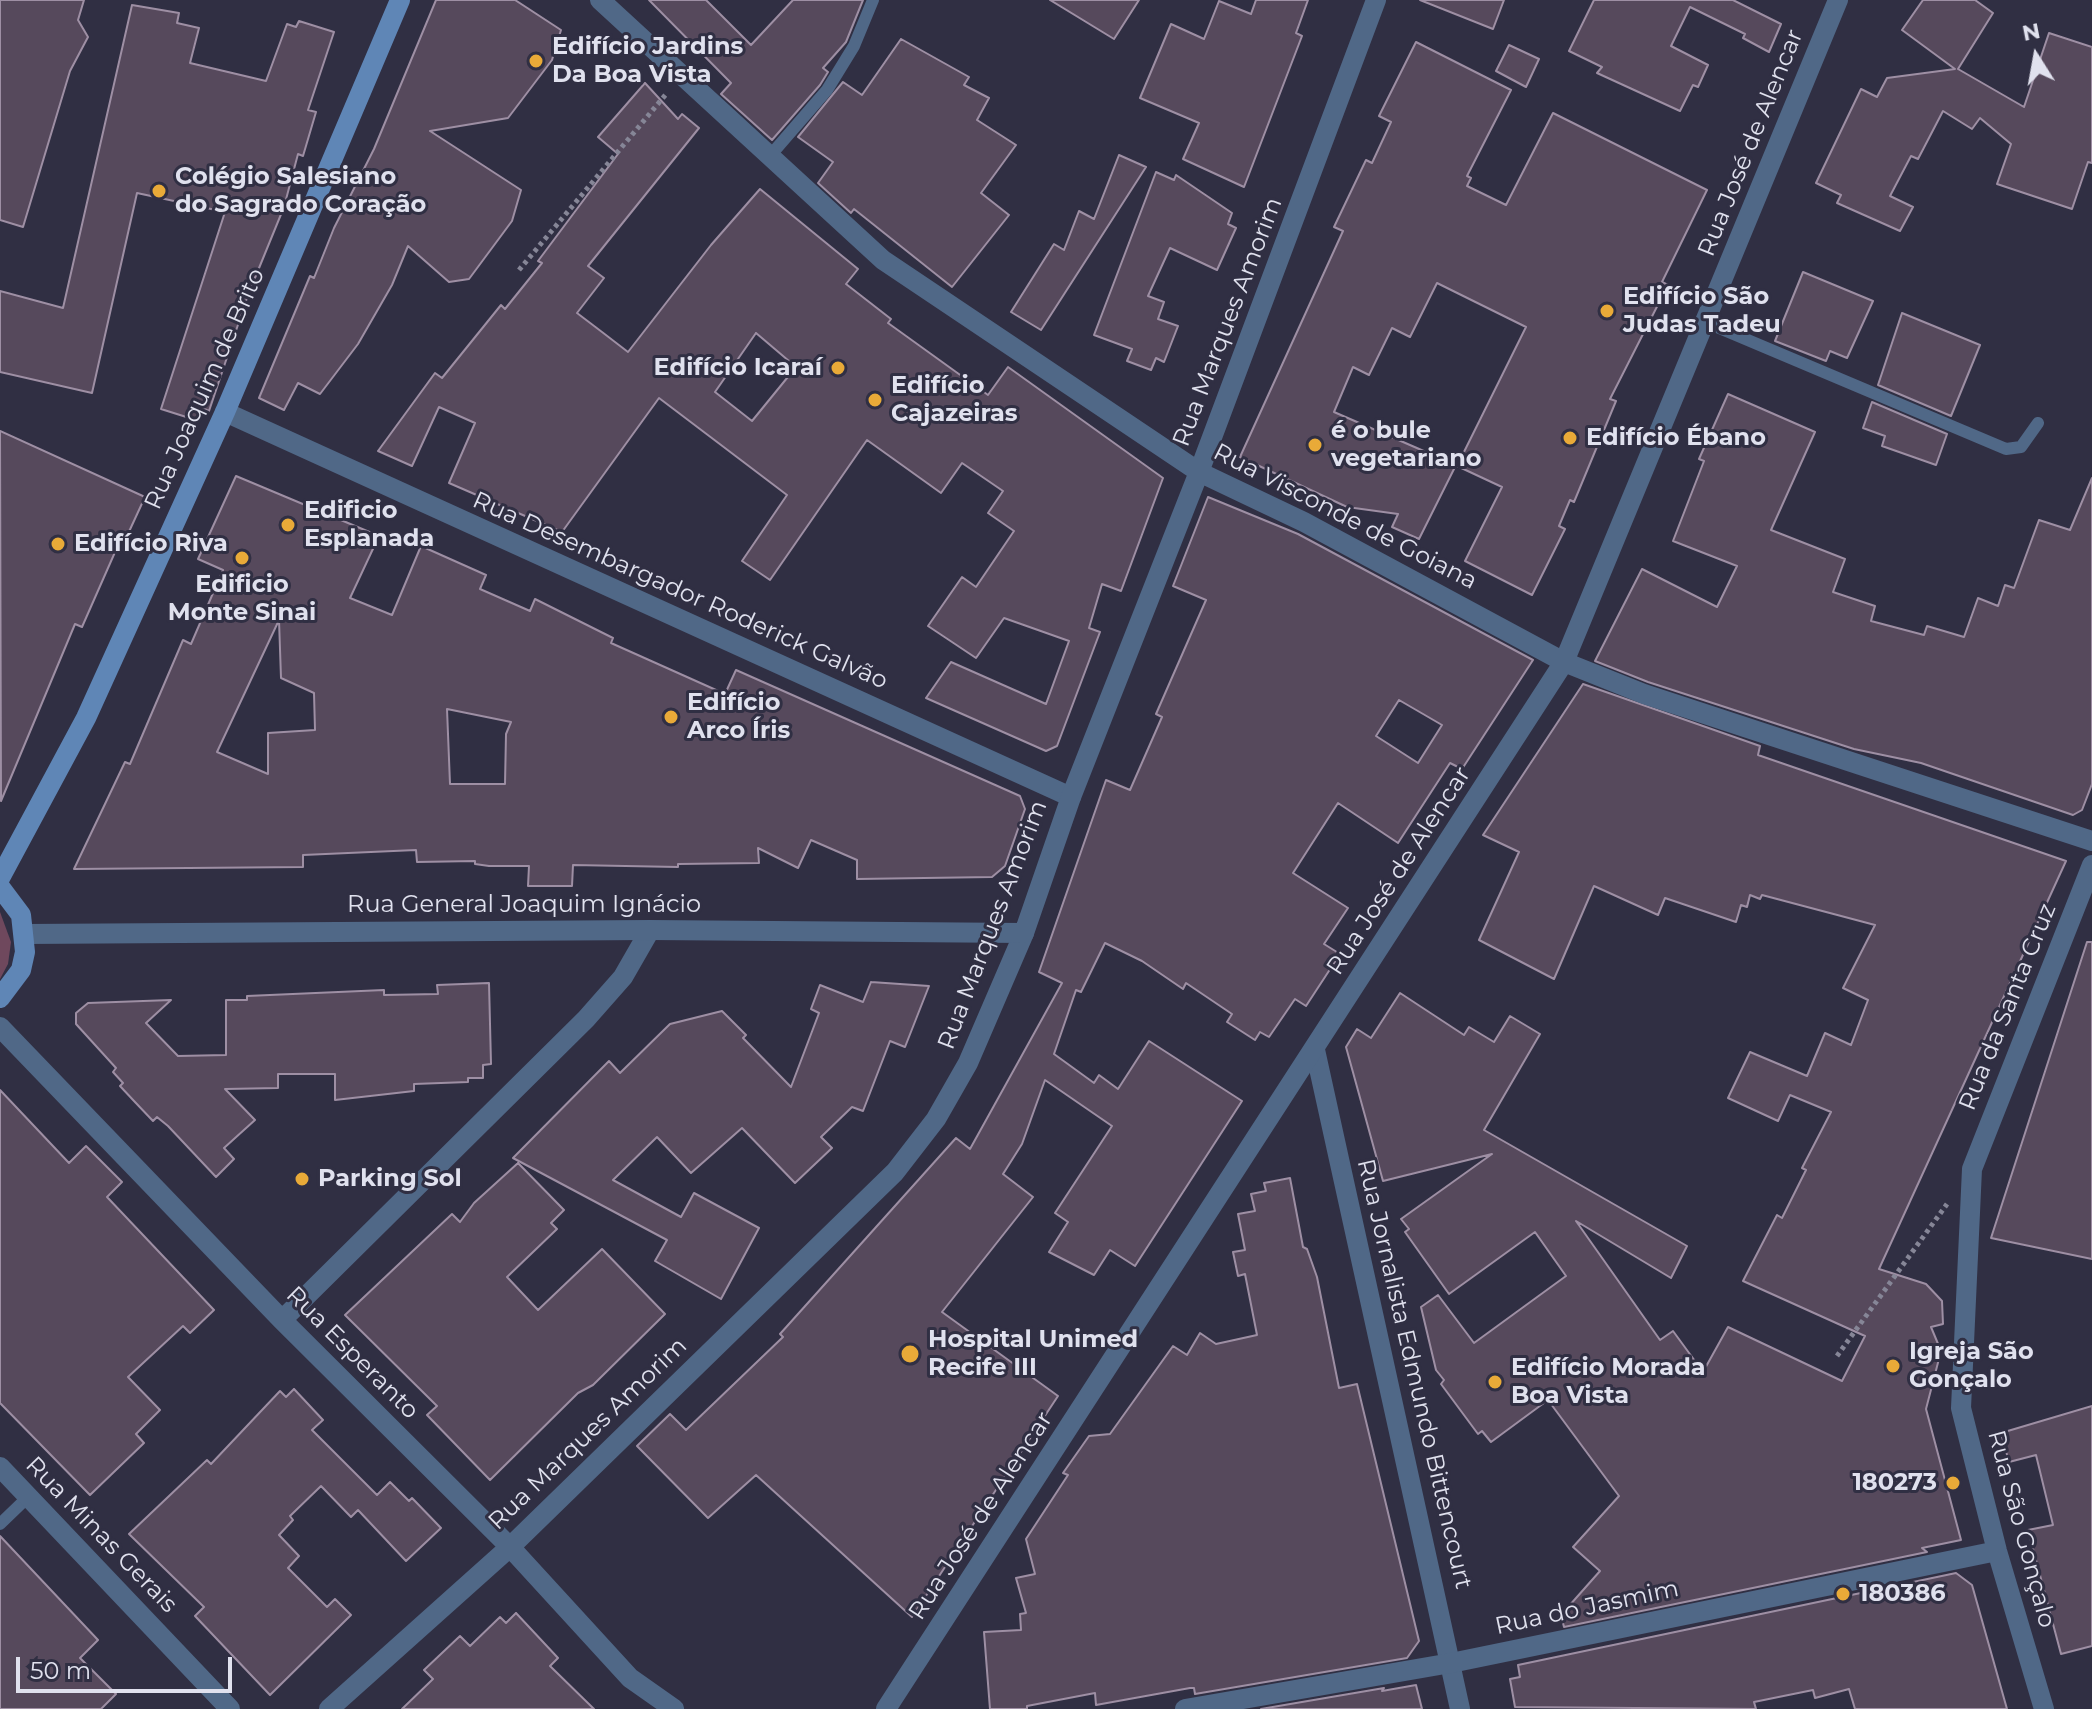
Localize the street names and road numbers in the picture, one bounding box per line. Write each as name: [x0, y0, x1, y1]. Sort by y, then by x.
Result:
street label: Rua José de Alencar: [1692, 25, 1810, 261]
street label: Rua Marques Amorim: [1167, 193, 1289, 451]
street label: Rua Joaquim de Brito: [139, 264, 271, 514]
street label: Rua Visconde de Goiana: [1209, 438, 1481, 596]
street label: Rua Desembargador Roderick Galvão: [468, 486, 892, 696]
street label: Rua José de Alencar: [1321, 762, 1477, 980]
street label: Rua Marques Amorim: [932, 796, 1054, 1054]
street label: Rua General Joaquim Ignácio: [347, 891, 701, 919]
street label: Rua da Santa Cruz: [1953, 899, 2063, 1115]
street label: Rua Jornalista Edmundo Bittencourt: [1350, 1156, 1478, 1592]
street label: Rua Esperanto: [280, 1281, 424, 1425]
street label: Rua Marques Amorim: [483, 1332, 693, 1536]
street label: Rua José de Alencar: [903, 1407, 1059, 1625]
street label: Rua São Gonçalo: [1981, 1427, 2061, 1631]
street label: Rua Minas Gerais: [19, 1451, 183, 1619]
street label: Rua do Jasmim: [1493, 1574, 1681, 1642]

